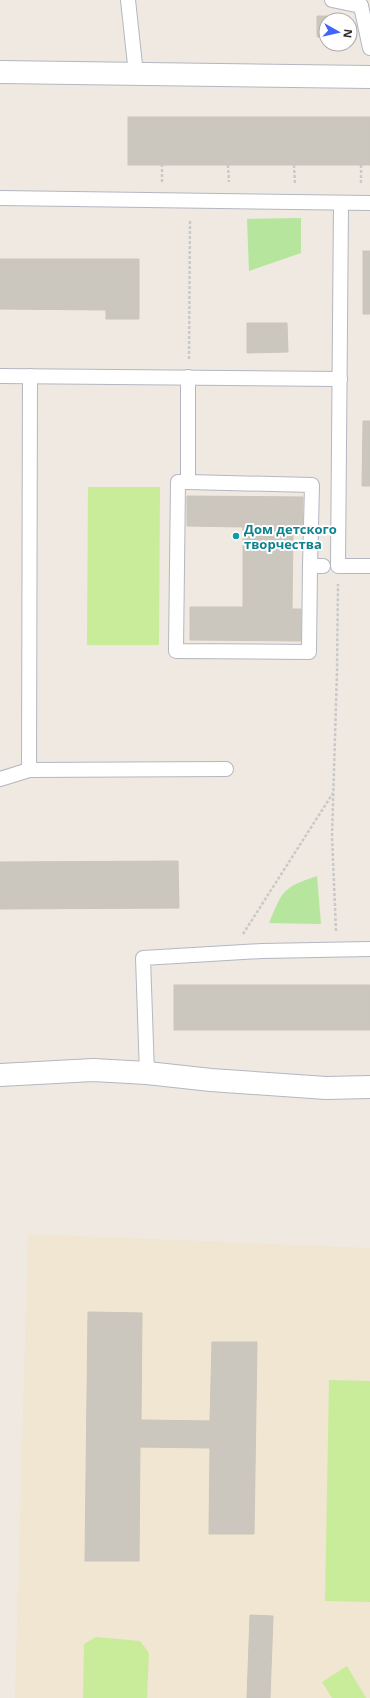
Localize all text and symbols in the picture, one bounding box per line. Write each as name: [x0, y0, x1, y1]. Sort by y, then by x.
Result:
north arrow: [318, 12, 358, 52]
text: N: [340, 28, 356, 39]
place label: Дом детского творчества: [244, 520, 337, 553]
marker: Дом детского творчества: [231, 531, 241, 541]

